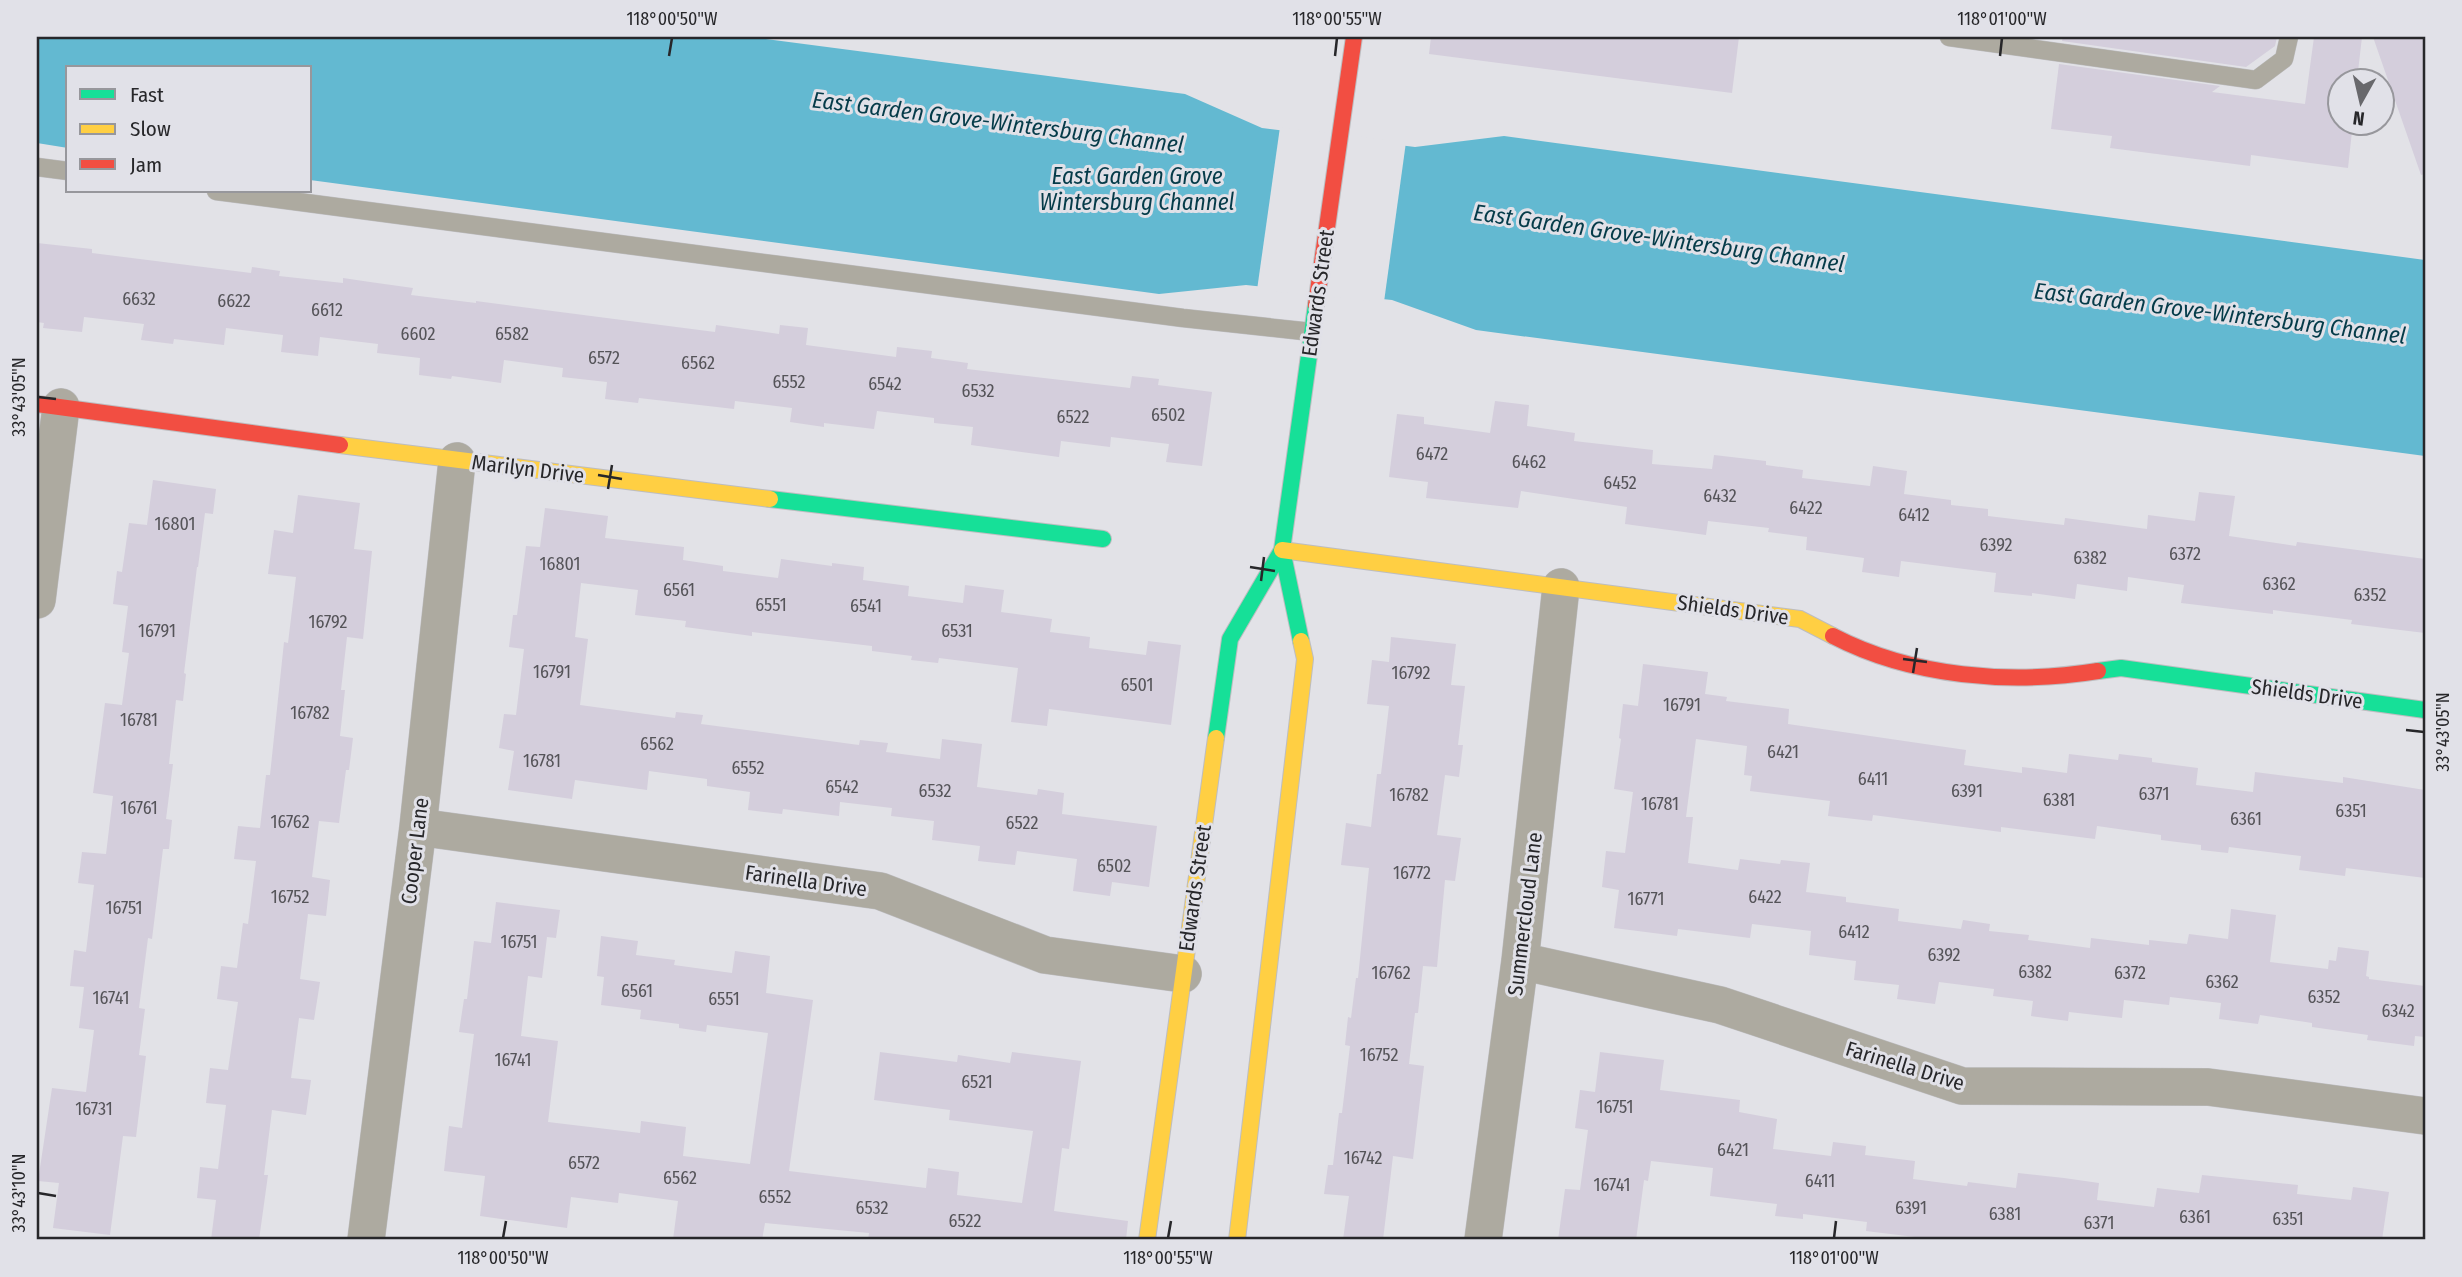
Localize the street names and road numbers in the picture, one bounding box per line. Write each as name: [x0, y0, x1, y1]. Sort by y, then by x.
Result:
street label: Edwards Street: [1296, 228, 1340, 358]
street label: Marilyn Drive: [470, 449, 586, 489]
street label: Shields Drive: [1676, 589, 1790, 631]
street label: Shields Drive: [2250, 673, 2364, 715]
street label: Cooper Lane: [396, 796, 434, 906]
street label: Edwards Street: [1173, 823, 1217, 953]
street label: Summercloud Lane: [1502, 831, 1548, 997]
street label: Farinella Drive: [743, 860, 869, 902]
street label: Farinella Drive: [1842, 1036, 1968, 1096]

